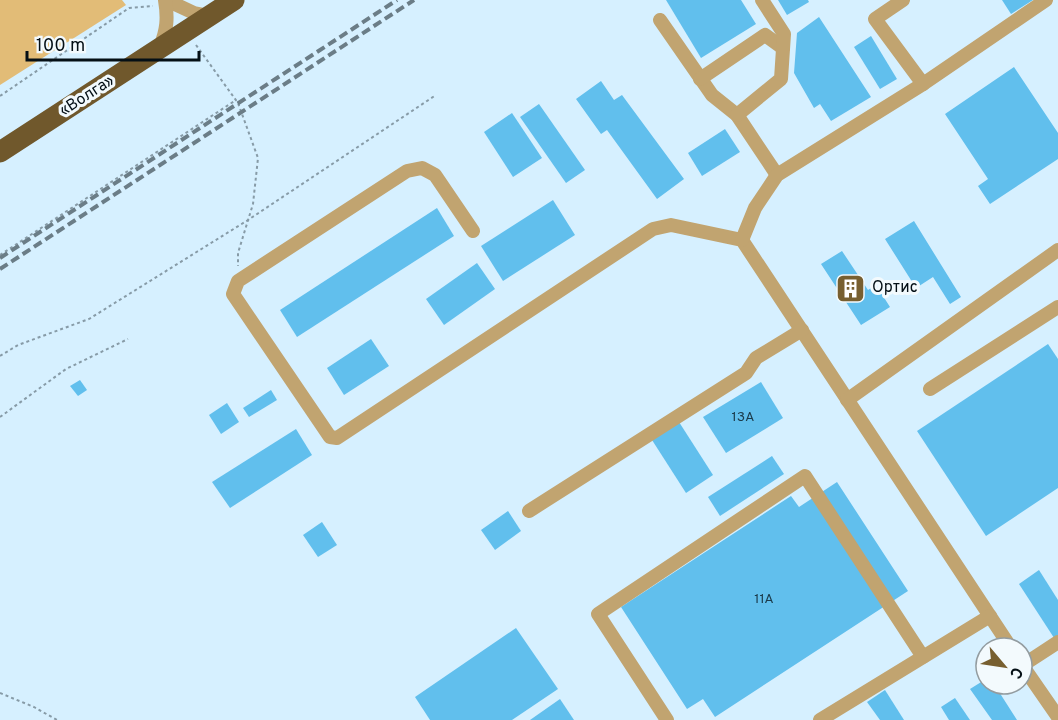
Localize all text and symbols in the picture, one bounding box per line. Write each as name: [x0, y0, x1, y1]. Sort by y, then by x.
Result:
scale bar: [27, 24, 200, 62]
text: 100 m: [36, 35, 85, 58]
street label: «Волга»: [56, 71, 118, 121]
building icon: Ортис: [835, 272, 867, 304]
place label: Ортис: [872, 278, 918, 298]
house number: 13А: [731, 409, 755, 426]
house number: 11А: [754, 591, 774, 608]
north arrow: [974, 636, 1034, 696]
text: С: [1004, 663, 1027, 682]

